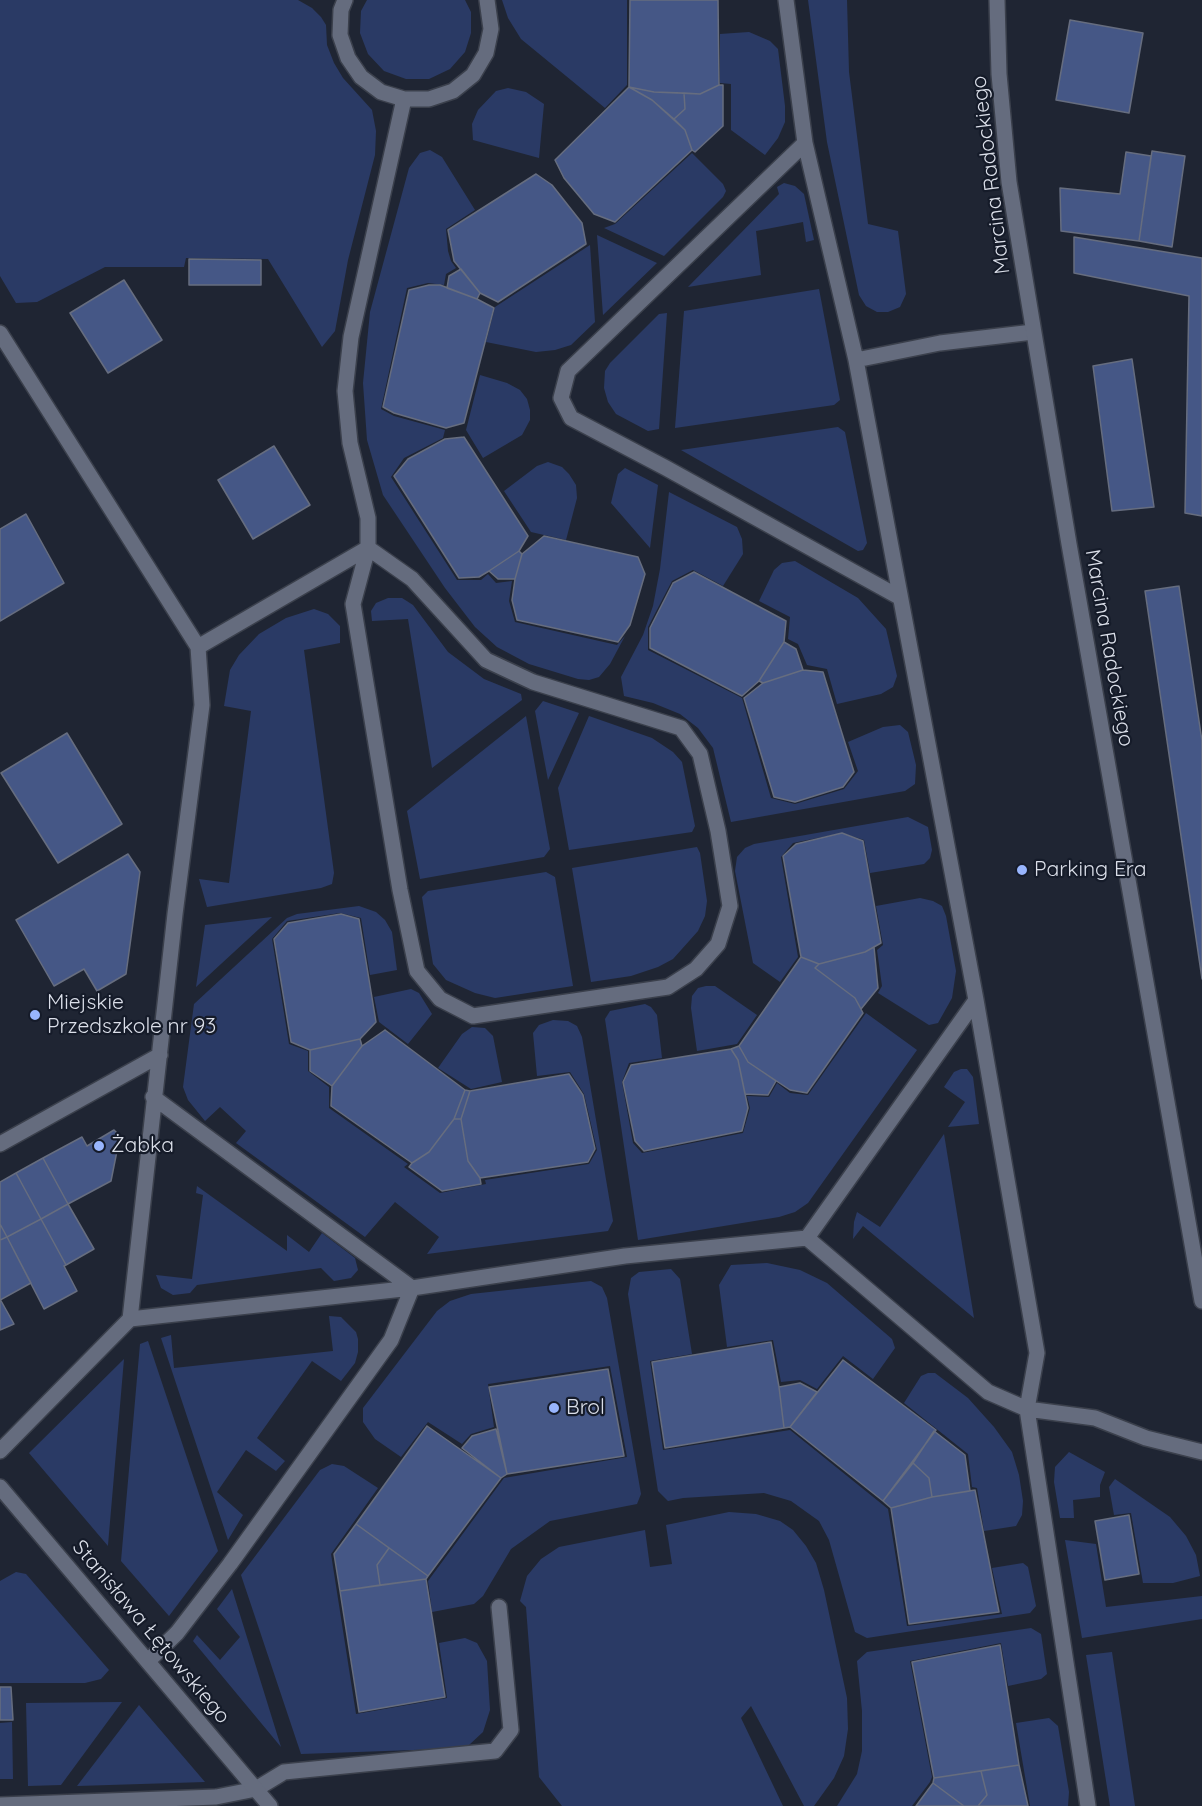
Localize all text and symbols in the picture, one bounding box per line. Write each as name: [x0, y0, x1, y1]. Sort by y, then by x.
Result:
street label: Marcina Radockiego: [966, 74, 1016, 276]
street label: Marcina Radockiego: [1079, 547, 1139, 749]
place label: Parking Era: [1034, 857, 1146, 883]
marker: Parking Era: [1015, 863, 1029, 877]
place label: Miejskie Przedszkole nr 93: [47, 990, 216, 1040]
marker: Miejskie Przedszkole nr 93: [28, 1008, 42, 1022]
place label: Żabka: [111, 1133, 174, 1159]
marker: Żabka: [92, 1139, 106, 1153]
place label: Brol: [566, 1395, 605, 1421]
marker: Brol: [547, 1401, 561, 1415]
street label: Stanisława Łętowskiego: [67, 1535, 235, 1729]

